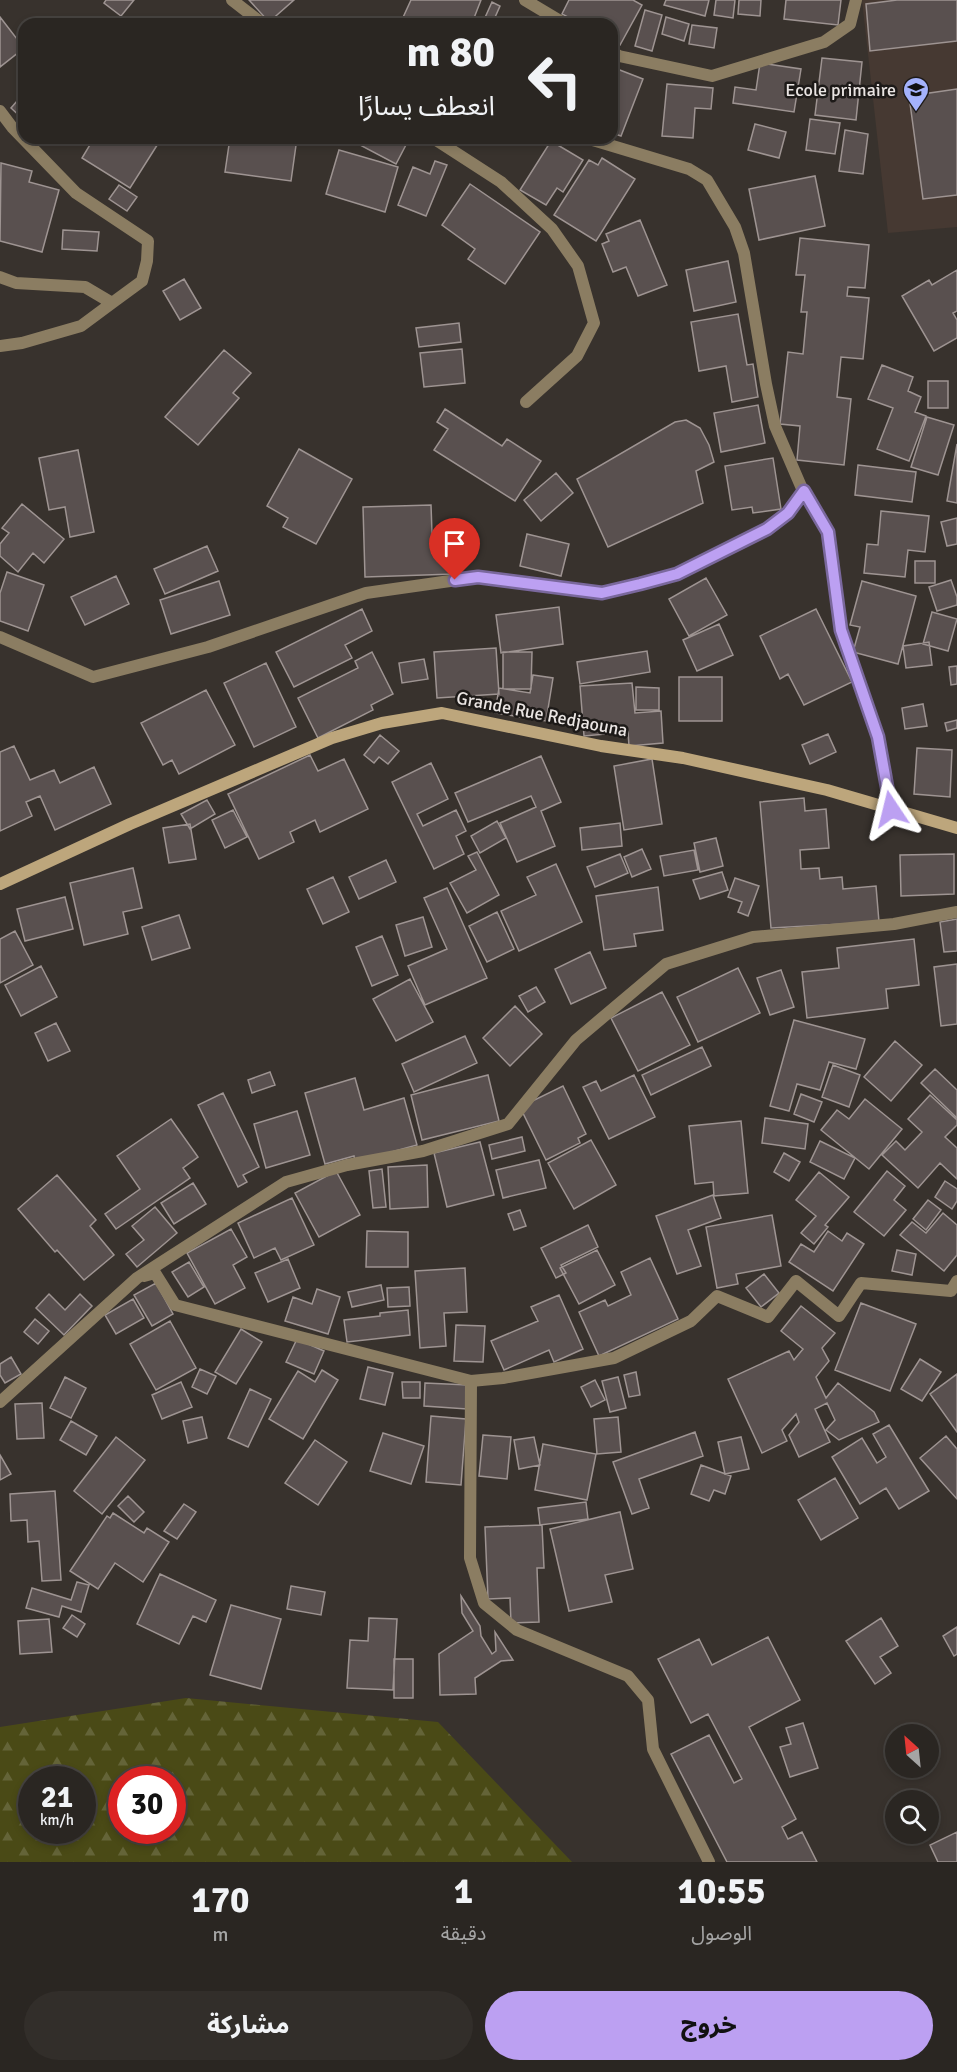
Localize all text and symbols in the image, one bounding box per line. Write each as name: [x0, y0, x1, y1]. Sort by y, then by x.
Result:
text: 80 m: [406, 27, 495, 78]
icon: left: [516, 42, 594, 120]
school or university icon: Ecole primaire: [901, 75, 931, 113]
place label: Ecole primaire: [785, 79, 896, 101]
text: انعطف يسارًا: [358, 90, 495, 123]
pin: [429, 518, 480, 580]
icon: arrive: [438, 527, 471, 560]
street label: Grande Rue Redjaouna: [455, 687, 629, 741]
position arrow: [859, 777, 923, 841]
north arrow: [885, 1724, 939, 1778]
map controls: [885, 1724, 939, 1844]
speed limit sign: 30: [108, 1766, 186, 1844]
text: 21: [41, 1779, 73, 1816]
button: search: [885, 1790, 939, 1844]
text: km/h: [40, 1811, 74, 1829]
text: 1: [454, 1869, 473, 1914]
text: 10:55: [677, 1869, 766, 1914]
text: 170: [191, 1878, 250, 1923]
text: دقيقة: [441, 1921, 486, 1946]
text: الوصول: [691, 1921, 752, 1946]
text: m: [212, 1922, 228, 1947]
button: مشاركة: [24, 1991, 473, 2060]
button: خروج: [485, 1991, 933, 2060]

